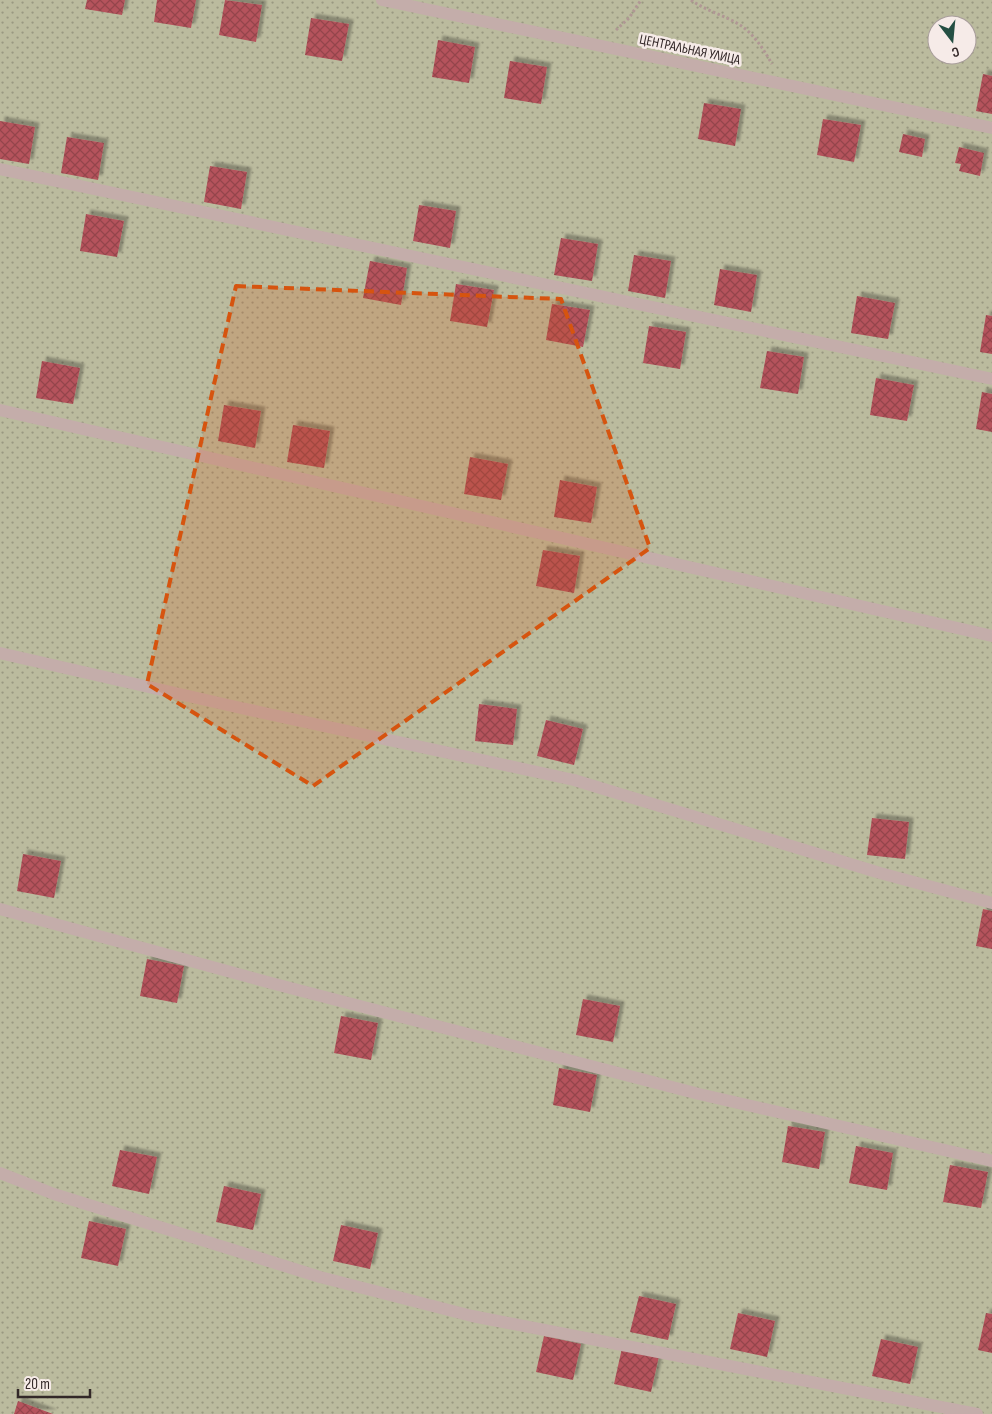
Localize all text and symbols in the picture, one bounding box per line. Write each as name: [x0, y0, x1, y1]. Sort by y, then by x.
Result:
north arrow: [927, 15, 977, 65]
street label: ЦЕНТРАЛЬНАЯ УЛИЦА: [638, 31, 743, 69]
text: С: [950, 43, 961, 61]
scale bar: [18, 1366, 90, 1398]
text: 20 m: [25, 1375, 50, 1394]

